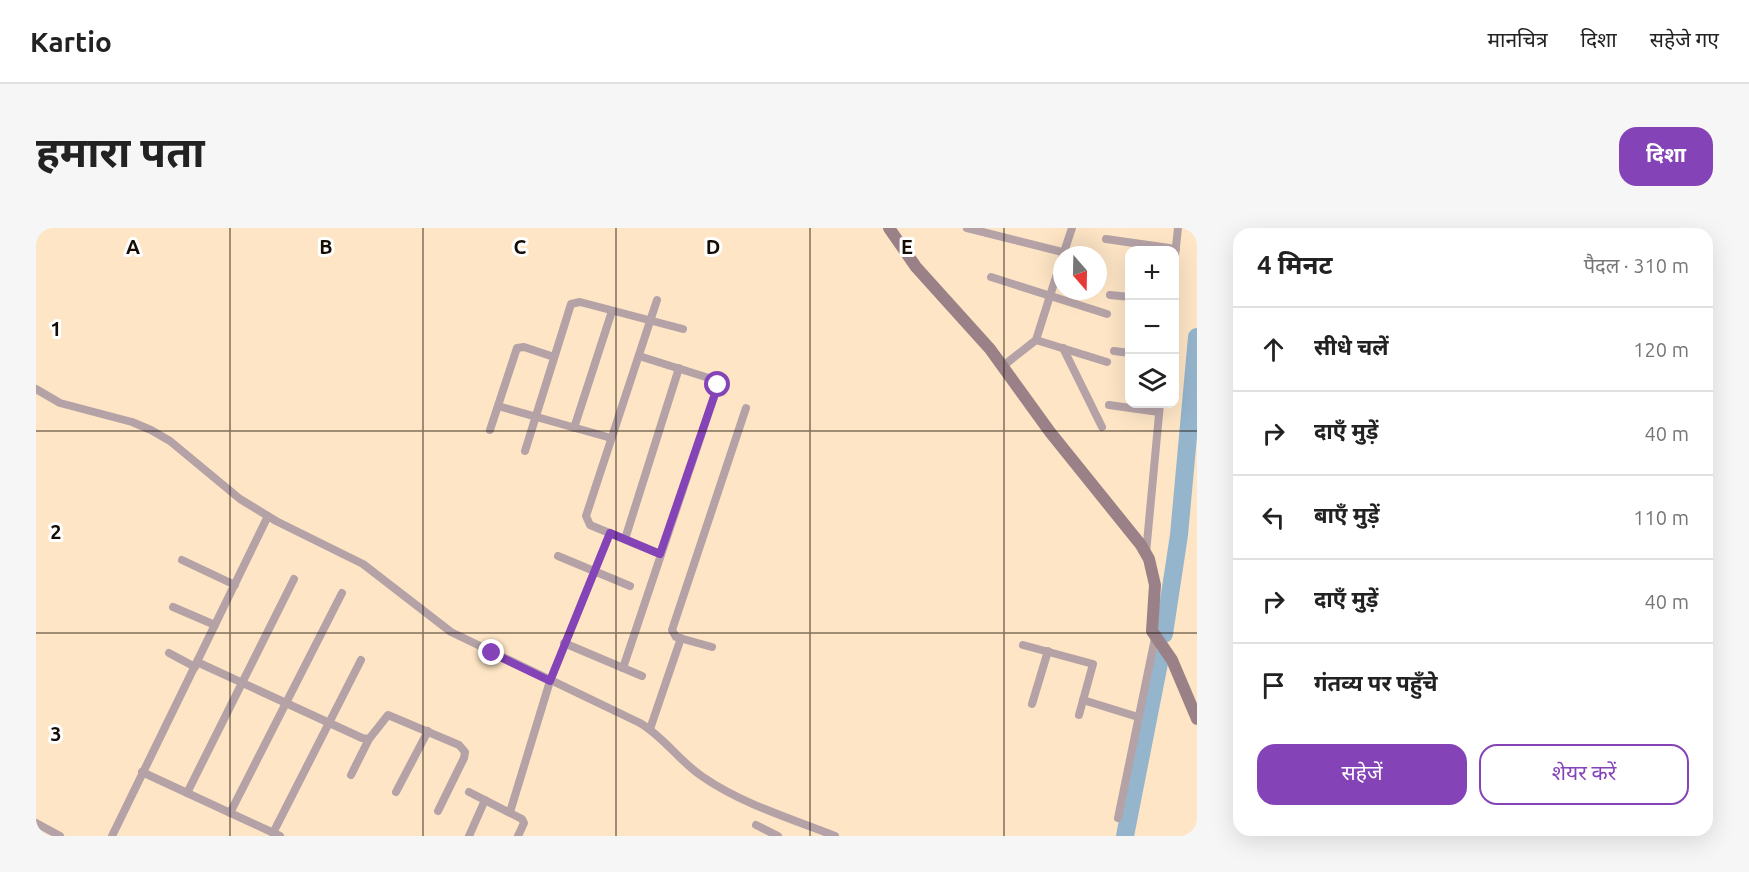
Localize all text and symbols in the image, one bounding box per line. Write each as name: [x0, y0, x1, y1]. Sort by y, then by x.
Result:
text: Kartio: [30, 26, 112, 57]
text: मानचित्र: [1487, 27, 1548, 51]
text: दिशा: [1581, 27, 1617, 51]
text: सहेजे गए: [1650, 27, 1719, 51]
button: दिशा: [1619, 127, 1713, 186]
text: हमारा पता: [36, 128, 205, 175]
text: A: [126, 235, 140, 258]
text: B: [319, 235, 333, 258]
text: C: [514, 235, 527, 258]
text: D: [706, 235, 720, 258]
text: E: [901, 235, 913, 258]
north arrow: [1053, 246, 1107, 300]
map controls: [1125, 246, 1179, 408]
button: +: [1125, 246, 1179, 300]
text: 4 मिनट: [1257, 250, 1332, 279]
text: पैदल · 310 m: [1584, 254, 1689, 277]
button: −: [1125, 300, 1179, 354]
text: 1: [50, 317, 62, 340]
icon: ahead: [1257, 333, 1290, 366]
text: सीधे चलें: [1314, 334, 1389, 359]
text: 120 m: [1633, 338, 1689, 361]
button: layers: [1125, 354, 1179, 408]
route start: [704, 371, 730, 397]
icon: right: [1257, 417, 1290, 450]
text: दाएँ मुड़ें: [1314, 418, 1378, 443]
text: 40 m: [1645, 422, 1689, 445]
icon: left: [1257, 501, 1290, 534]
text: बाएँ मुड़ें: [1314, 502, 1380, 527]
text: 110 m: [1633, 506, 1689, 529]
text: 2: [50, 520, 62, 543]
icon: right: [1257, 585, 1290, 618]
text: दाएँ मुड़ें: [1314, 586, 1378, 611]
text: 40 m: [1645, 590, 1689, 613]
route end: [478, 639, 504, 665]
icon: arrive: [1257, 669, 1290, 702]
text: गंतव्य पर पहुँचे: [1314, 670, 1438, 695]
text: 3: [50, 722, 62, 745]
button: सहेजें: [1257, 744, 1467, 805]
button: शेयर करें: [1479, 744, 1689, 805]

